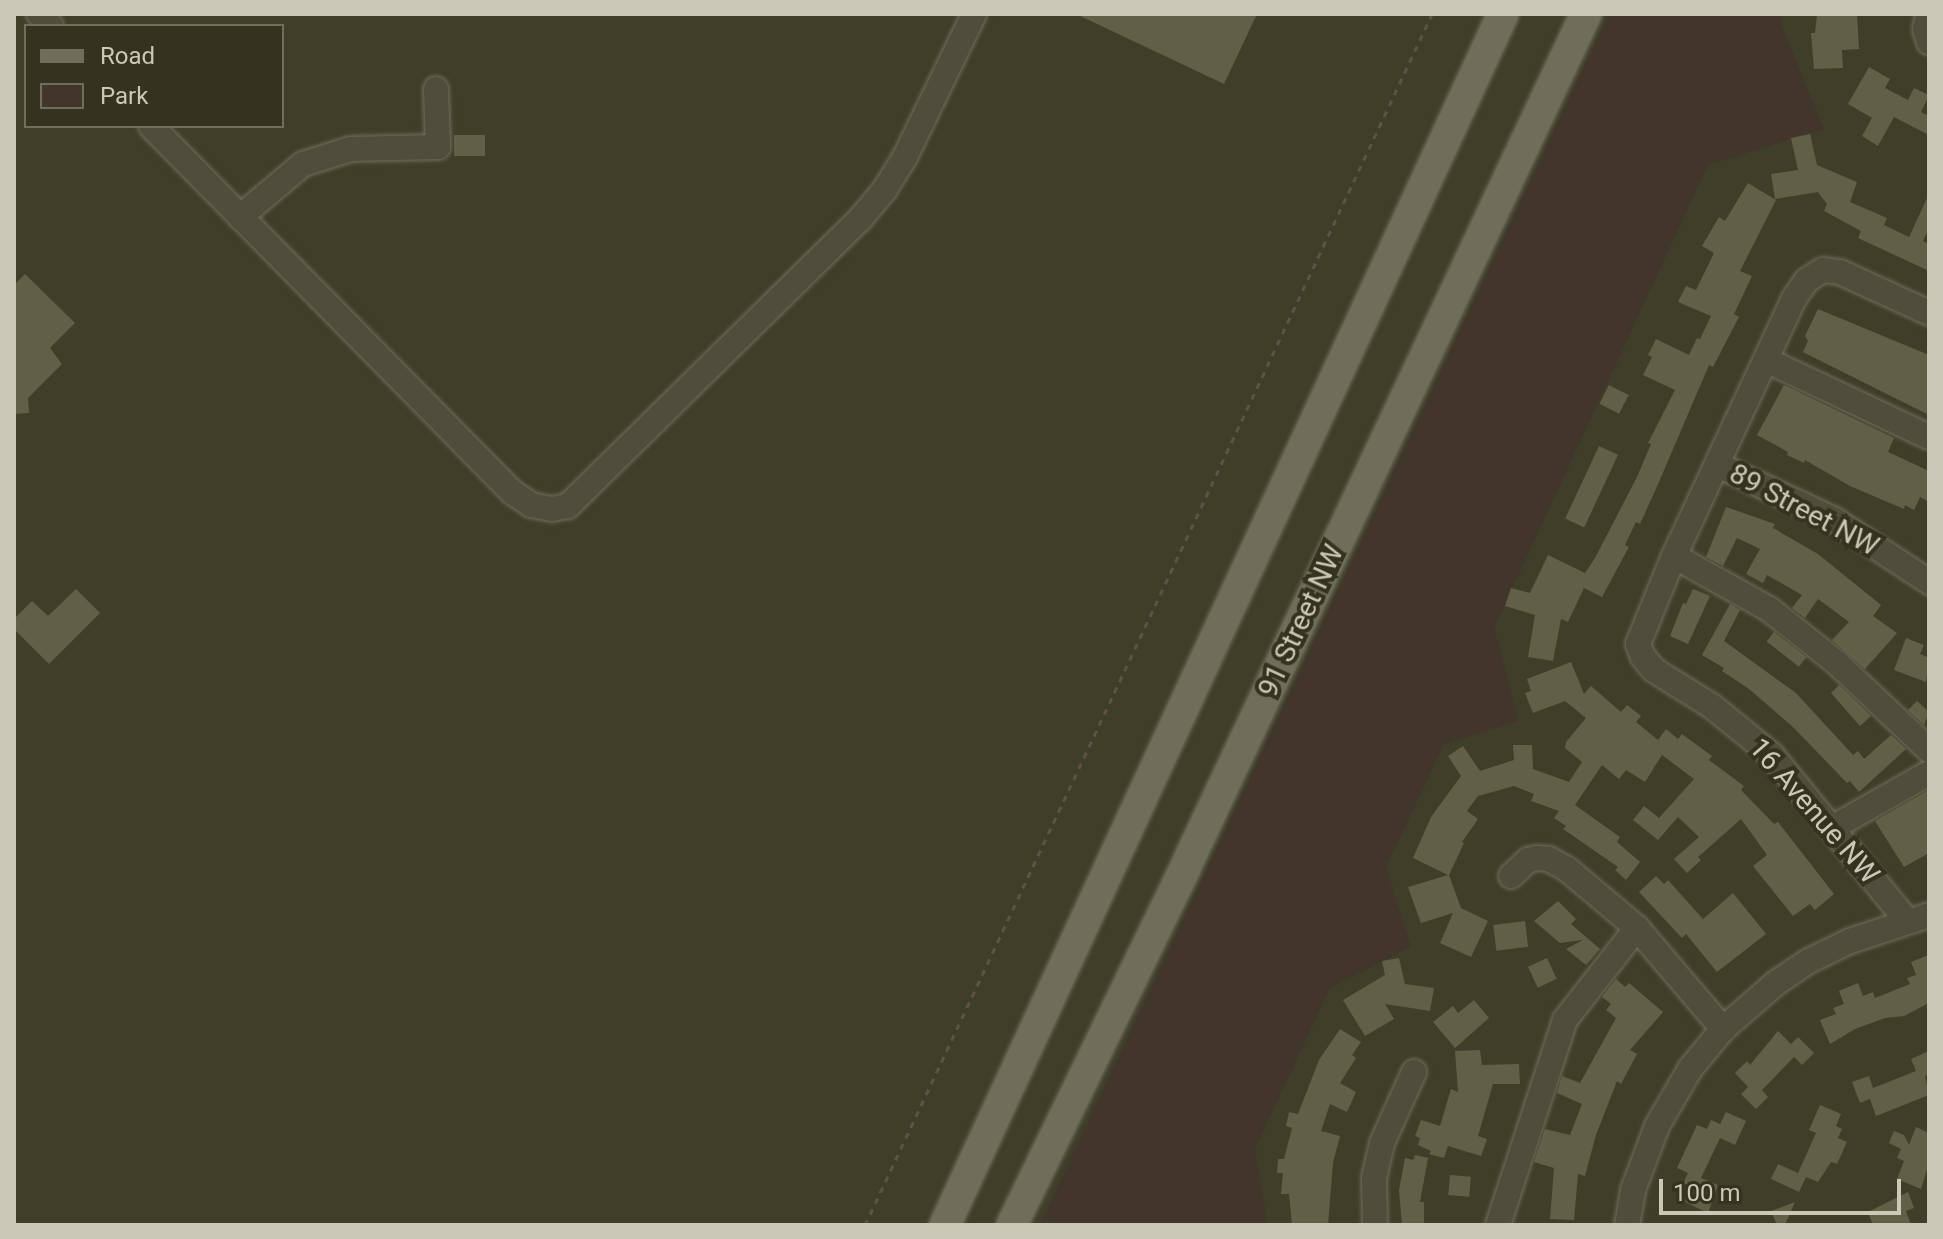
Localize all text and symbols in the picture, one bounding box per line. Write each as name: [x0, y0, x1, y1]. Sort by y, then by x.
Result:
legend: [24, 24, 284, 128]
text: Road: [100, 42, 155, 70]
text: Park: [100, 82, 148, 110]
street label: 89 Street NW: [1724, 457, 1884, 563]
street label: 91 Street NW: [1251, 540, 1351, 702]
street label: 16 Avenue NW: [1742, 731, 1886, 891]
scale bar: [1663, 1163, 1905, 1213]
text: 100 m: [1673, 1179, 1740, 1207]

